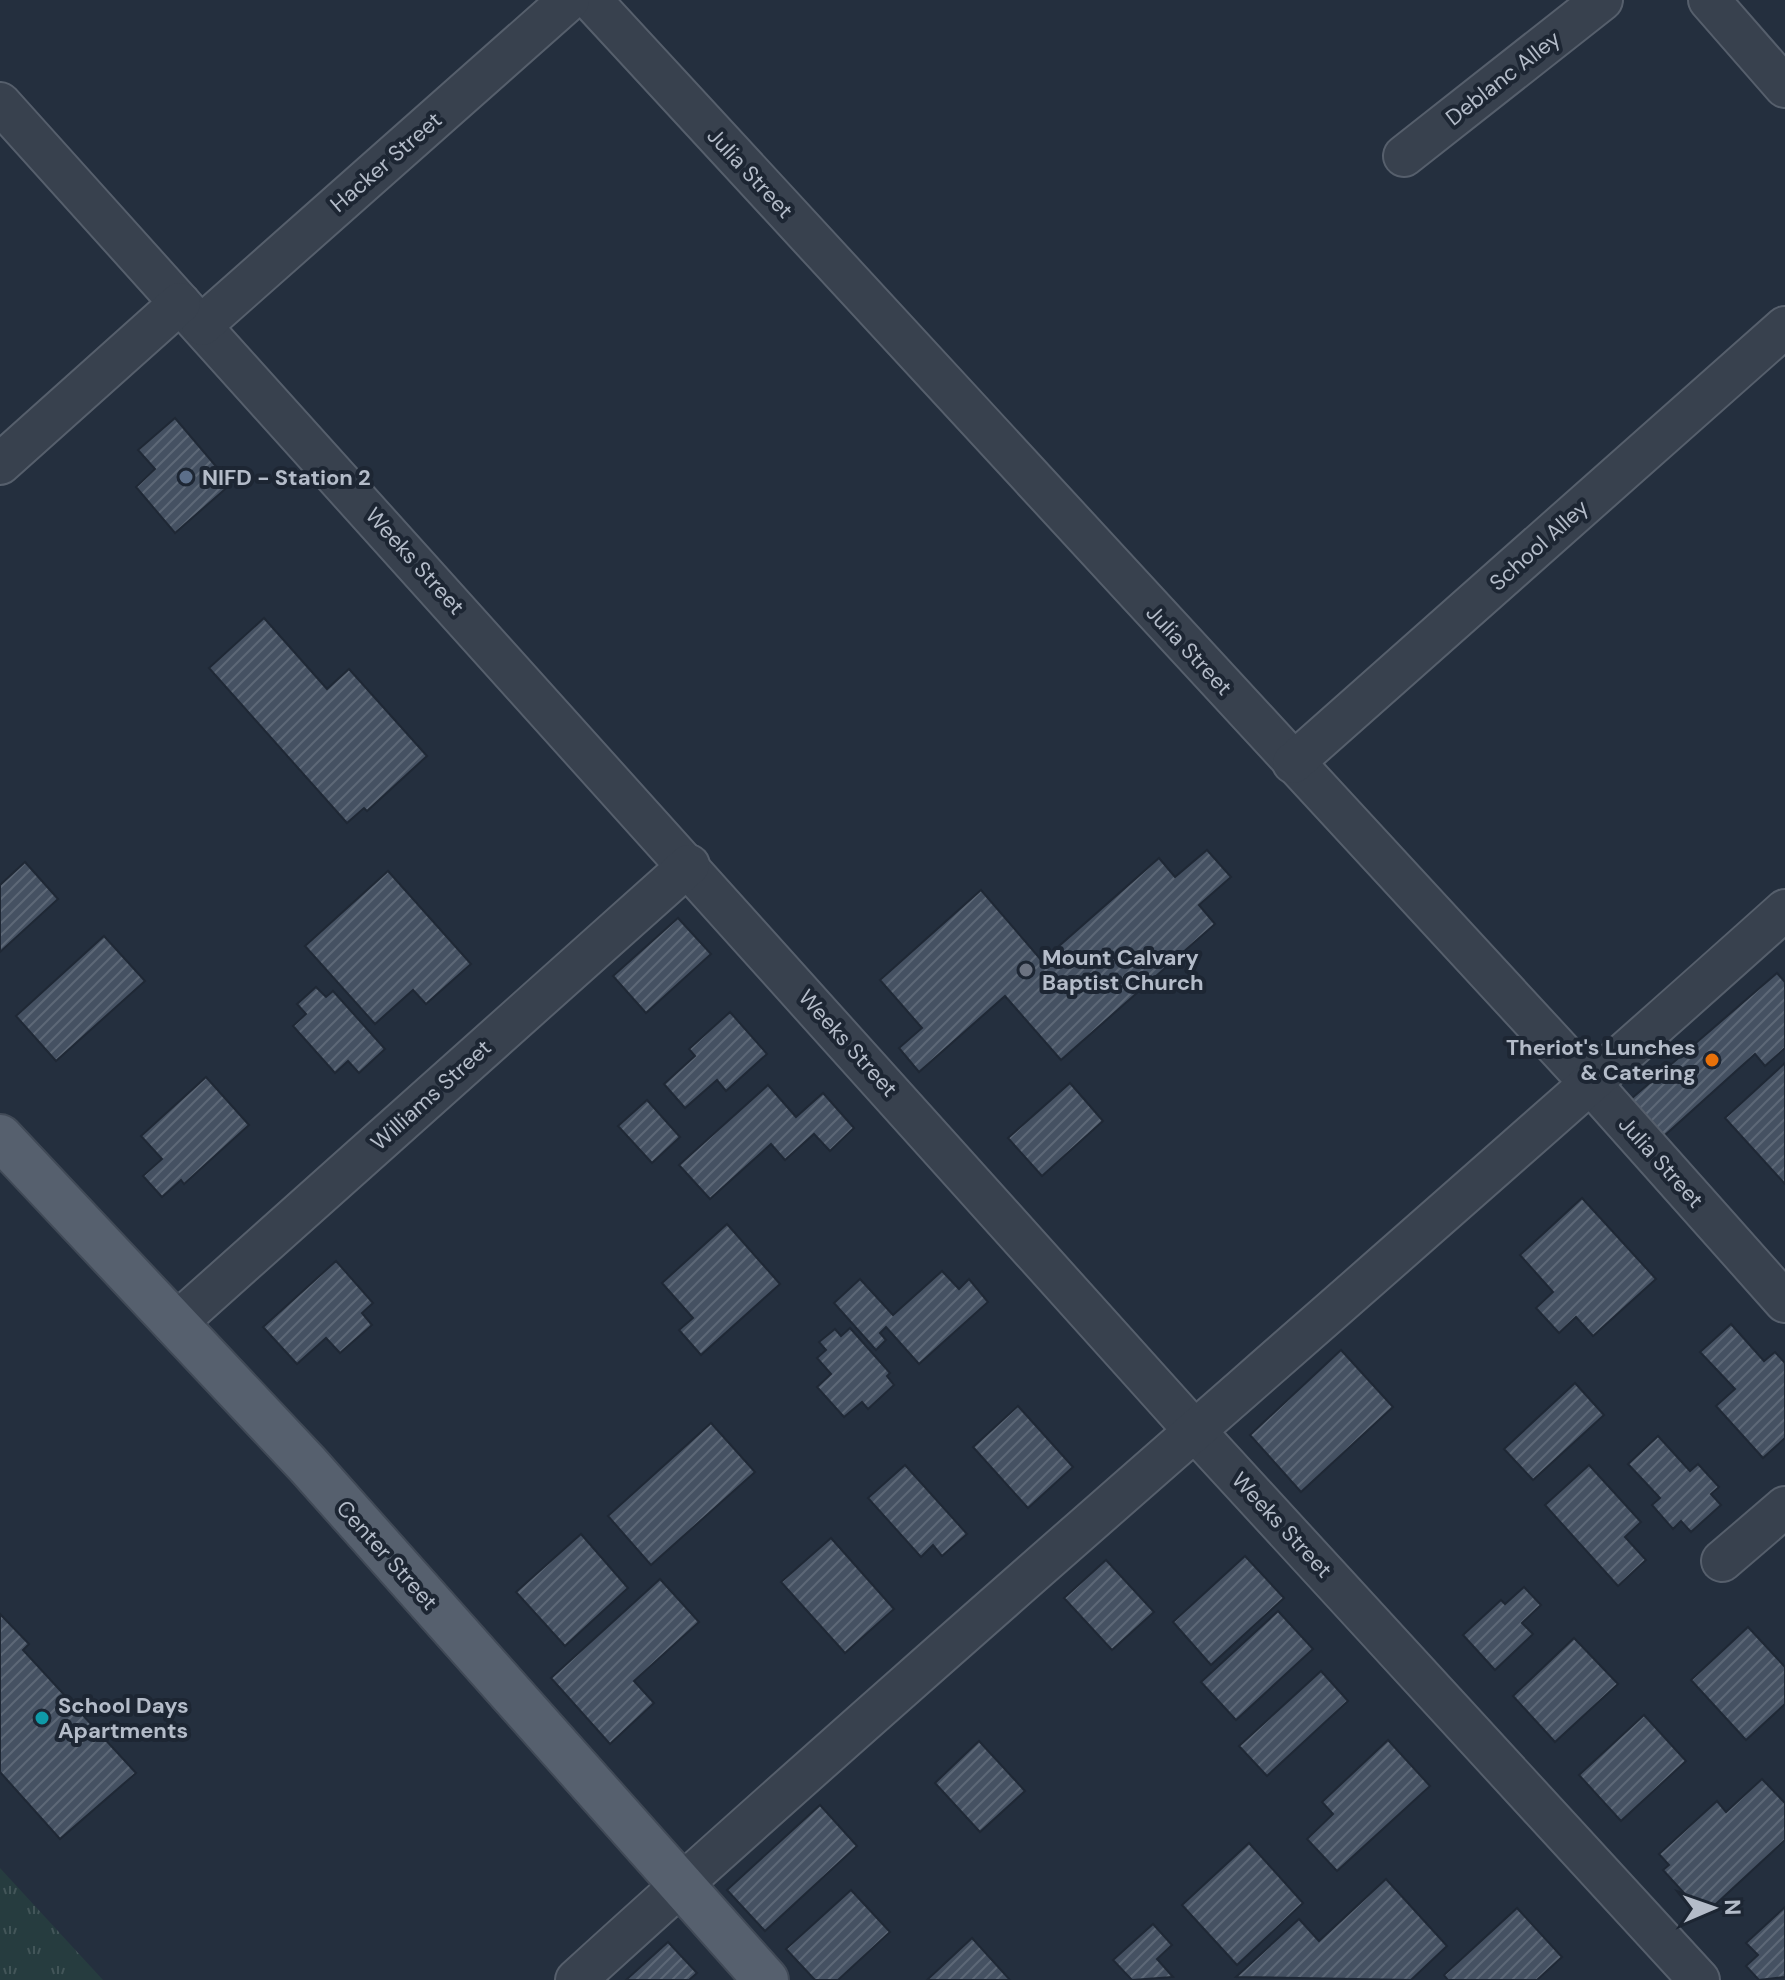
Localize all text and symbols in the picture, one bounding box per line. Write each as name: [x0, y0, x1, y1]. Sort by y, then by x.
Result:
street label: Deblanc Alley: [1440, 24, 1566, 132]
street label: Hacker Street: [324, 106, 448, 218]
street label: Julia Street: [701, 121, 799, 225]
place label: NIFD - Station 2: [202, 463, 371, 492]
marker: NIFD - Station 2: [177, 468, 195, 486]
street label: School Alley: [1483, 493, 1595, 597]
street label: Weeks Street: [359, 501, 471, 621]
street label: Julia Street: [1140, 598, 1238, 702]
place label: Mount Calvary Baptist Church: [1042, 943, 1204, 997]
marker: Mount Calvary Baptist Church: [1017, 961, 1035, 979]
street label: Weeks Street: [792, 983, 904, 1103]
street label: Williams Street: [365, 1033, 497, 1157]
place label: Theriot's Lunches & Catering: [1506, 1033, 1696, 1087]
marker: Theriot's Lunches & Catering: [1703, 1051, 1721, 1069]
street label: Julia Street: [1612, 1110, 1710, 1214]
street label: Weeks Street: [1225, 1466, 1339, 1584]
street label: Center Street: [330, 1494, 444, 1616]
place label: School Days Apartments: [58, 1691, 189, 1745]
marker: School Days Apartments: [33, 1709, 51, 1727]
north arrow: [1673, 1868, 1753, 1948]
text: N: [1718, 1899, 1747, 1916]

